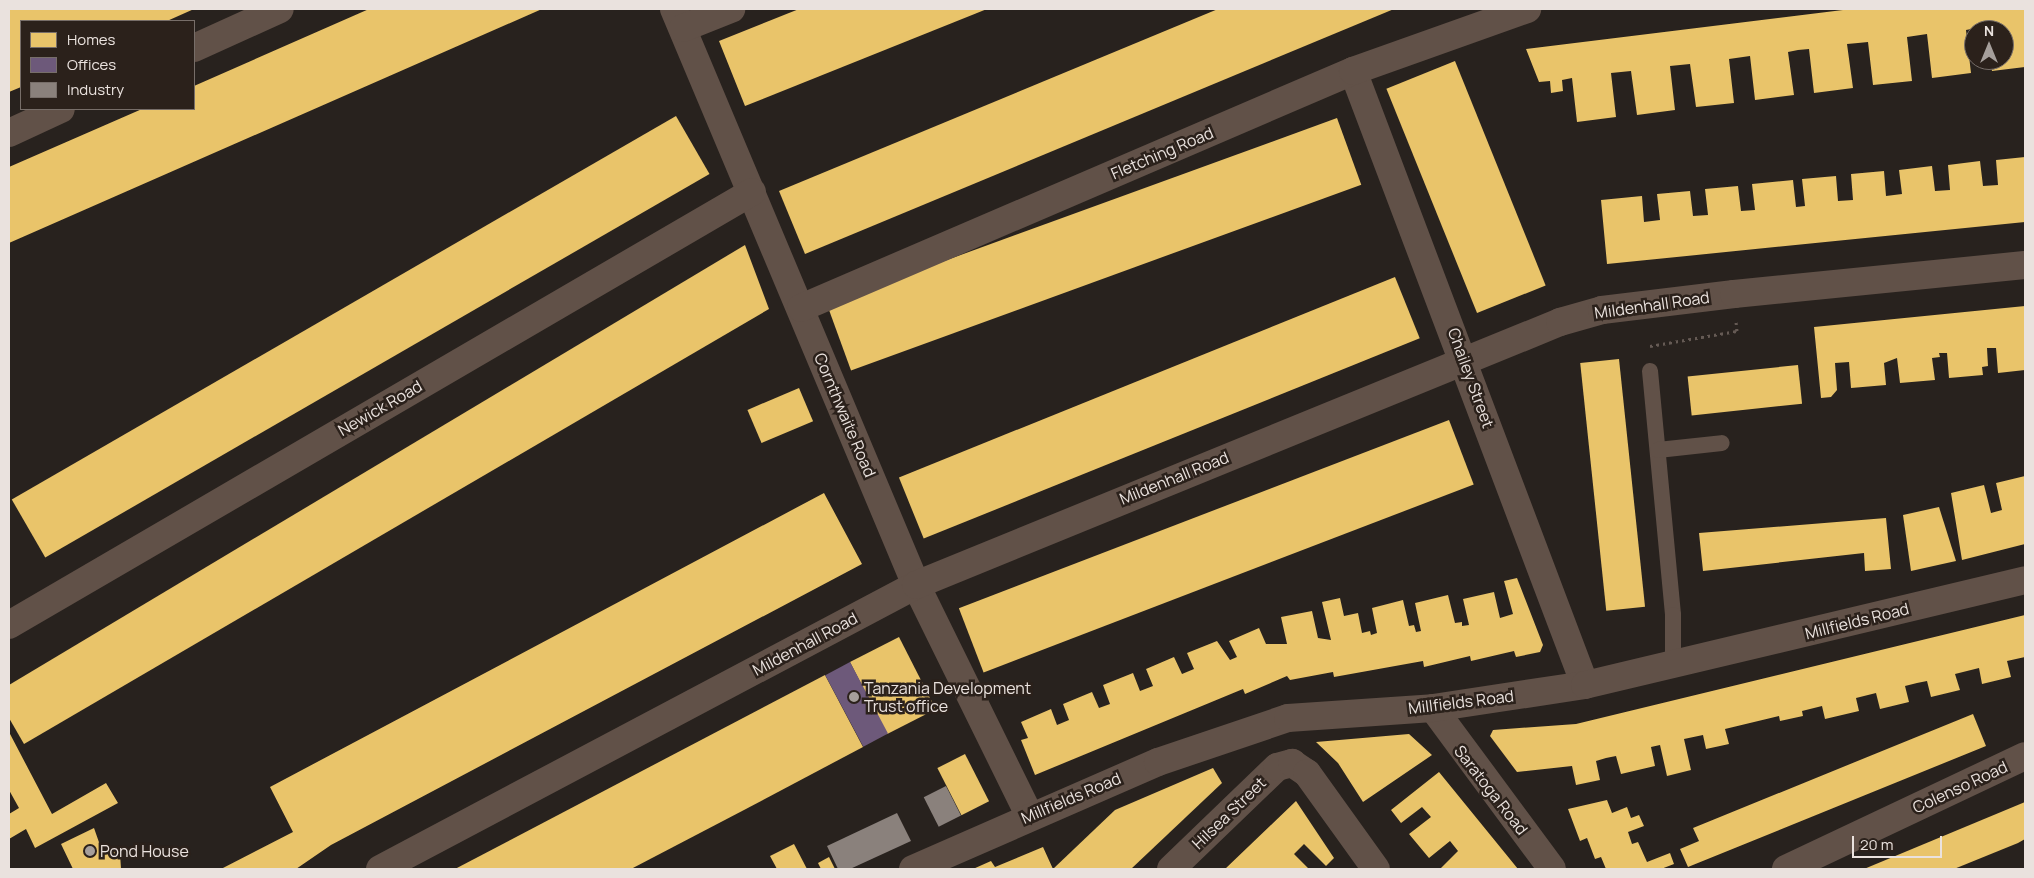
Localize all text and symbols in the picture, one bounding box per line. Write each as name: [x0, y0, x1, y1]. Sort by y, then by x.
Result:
legend: [20, 20, 195, 110]
north arrow: [1964, 20, 2014, 70]
text: N: [1984, 21, 1994, 40]
text: Homes: [67, 29, 115, 50]
text: Offices: [67, 54, 116, 75]
text: Industry: [67, 79, 124, 100]
street label: Fletching Road: [1108, 123, 1216, 183]
street label: Mildenhall Road: [1593, 287, 1711, 323]
street label: Chailey Street: [1444, 325, 1498, 431]
street label: Cornthwaite Road: [810, 350, 880, 480]
street label: Newick Road: [335, 376, 425, 440]
street label: Mildenhall Road: [1117, 447, 1231, 509]
street label: Millfields Road: [1803, 599, 1911, 643]
street label: Mildenhall Road: [749, 608, 861, 680]
place label: Tanzania Development Trust office: [864, 678, 1031, 716]
street label: Millfields Road: [1407, 686, 1515, 718]
marker: Tanzania Development Trust office: [848, 691, 860, 703]
street label: Saratoga Road: [1450, 741, 1532, 839]
street label: Colenso Road: [1910, 757, 2010, 817]
street label: Millfields Road: [1018, 768, 1124, 828]
street label: Hilsea Street: [1188, 773, 1270, 853]
scale bar: [1854, 826, 1944, 858]
text: 20 m: [1860, 834, 1893, 855]
place label: Pond House: [100, 841, 189, 861]
marker: Pond House: [84, 845, 96, 857]

